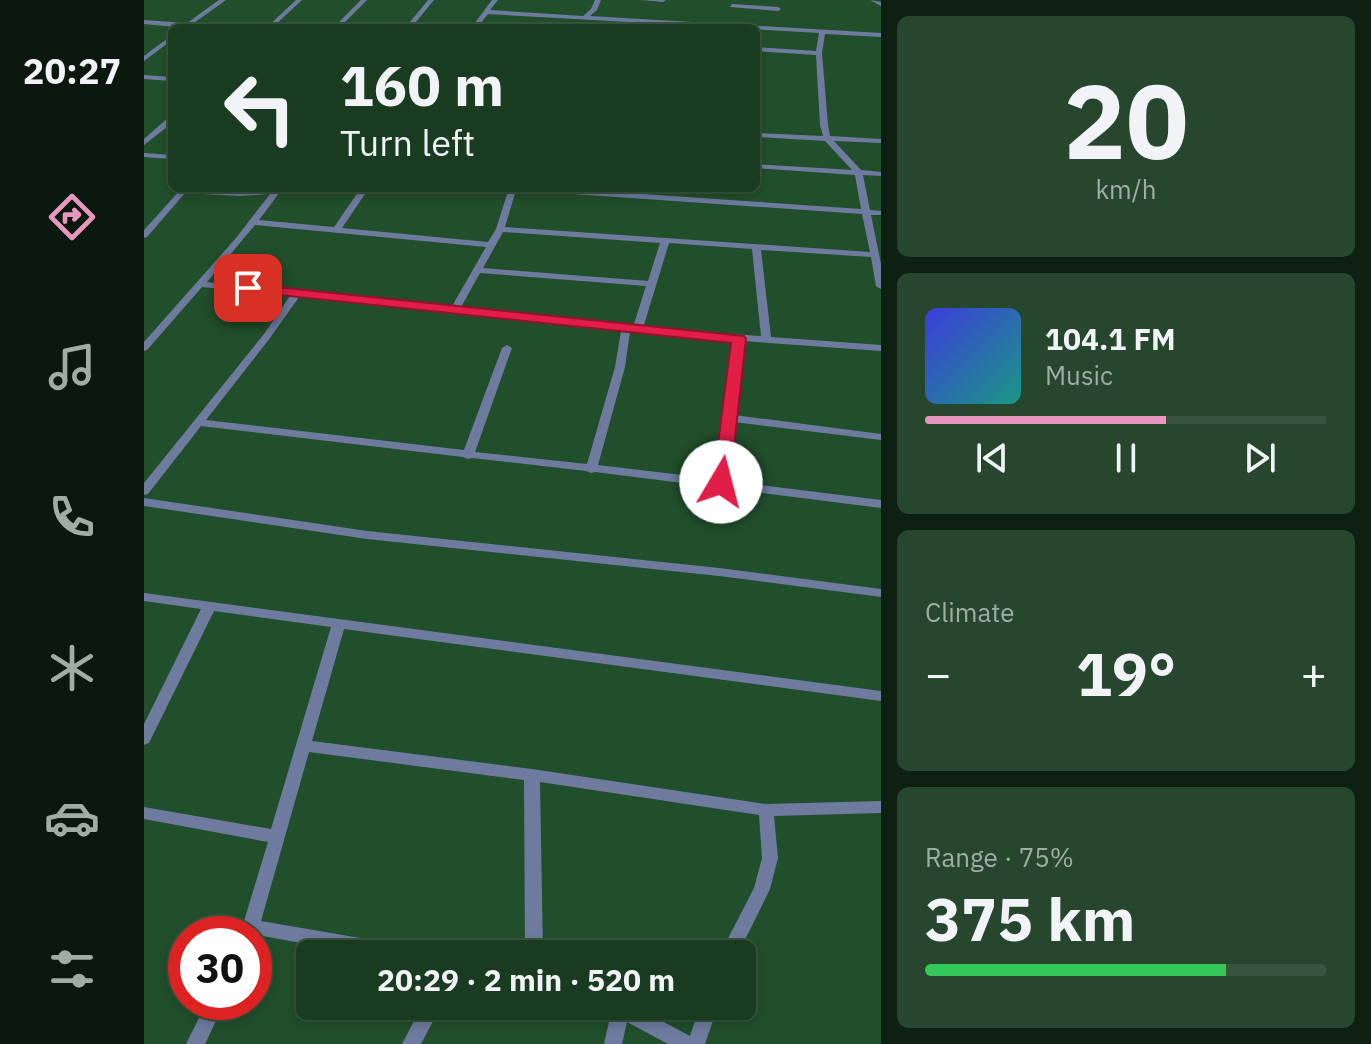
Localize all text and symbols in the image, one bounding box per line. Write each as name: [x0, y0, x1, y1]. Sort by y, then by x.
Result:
text: 20:27: [23, 47, 121, 94]
text: 160 m: [340, 49, 504, 121]
text: 20: [1064, 52, 1188, 188]
icon: left: [208, 56, 312, 160]
text: Turn left: [340, 119, 475, 166]
text: km/h: [1095, 172, 1157, 206]
icon: directions: [44, 189, 100, 245]
pin: [214, 254, 282, 322]
icon: arrive: [226, 266, 270, 310]
text: 104.1 FM: [1045, 319, 1176, 358]
icon: music: [44, 339, 100, 395]
text: Music: [1045, 358, 1113, 392]
icon: previous: [970, 436, 1014, 480]
icon: pause: [1104, 436, 1148, 480]
icon: next: [1238, 436, 1282, 480]
position arrow: [679, 440, 763, 524]
icon: phone: [44, 489, 100, 545]
text: Climate: [925, 595, 1015, 629]
text: 19°: [1076, 634, 1176, 713]
icon: climate: [44, 640, 100, 696]
text: −: [925, 645, 951, 702]
text: +: [1301, 645, 1327, 702]
icon: car: [44, 790, 100, 846]
text: Range · 75%: [925, 840, 1074, 874]
text: 375 km: [925, 879, 1135, 958]
speed limit sign: 30: [168, 916, 272, 1020]
icon: filters: [44, 941, 100, 997]
text: 20:29 · 2 min · 520 m: [377, 960, 675, 999]

